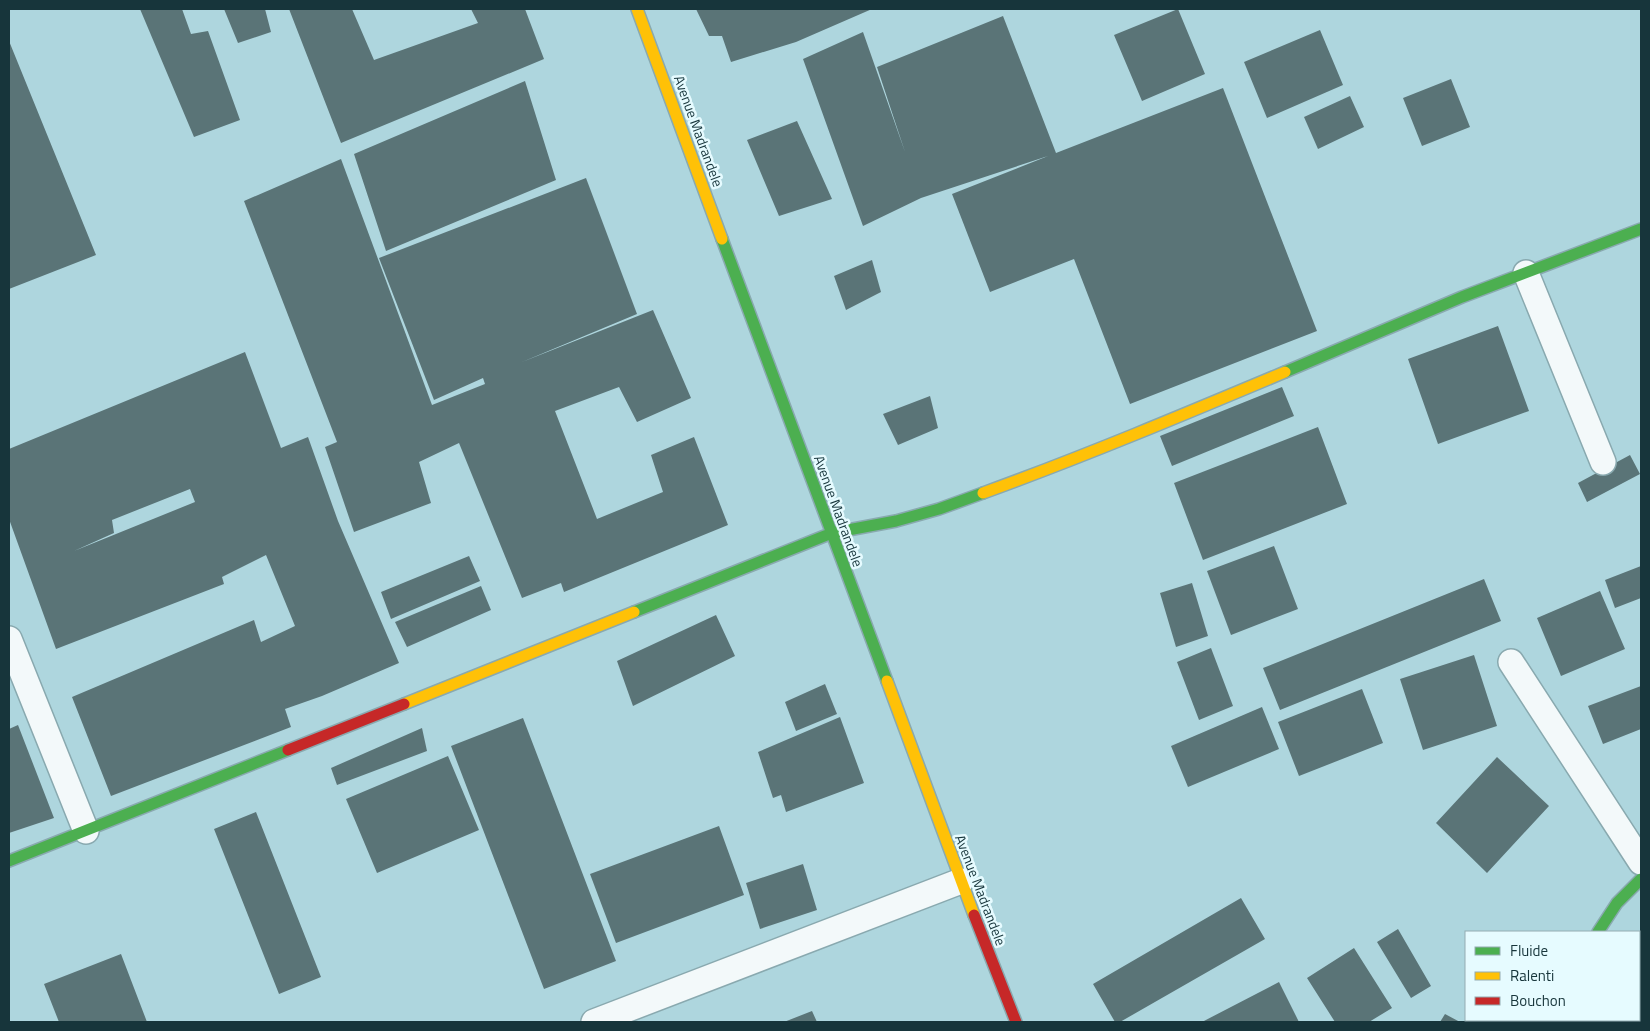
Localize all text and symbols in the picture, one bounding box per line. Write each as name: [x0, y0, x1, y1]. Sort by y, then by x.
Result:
street label: Avenue Madrandele: [669, 72, 729, 190]
street label: Avenue Madrandele: [809, 452, 869, 570]
street label: Avenue Madrandele: [950, 832, 1012, 948]
legend: [1465, 931, 1640, 1021]
text: Fluide: [1510, 939, 1548, 962]
text: Ralenti: [1510, 964, 1554, 987]
text: Bouchon: [1510, 989, 1566, 1012]

